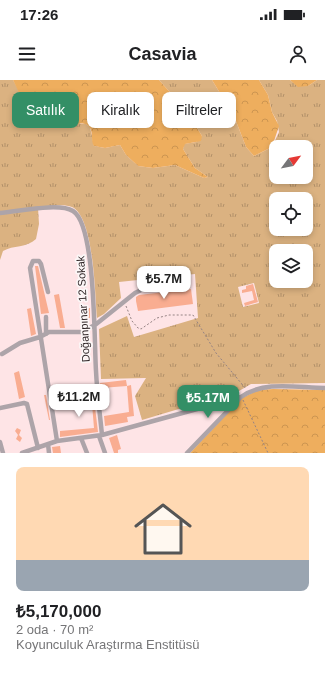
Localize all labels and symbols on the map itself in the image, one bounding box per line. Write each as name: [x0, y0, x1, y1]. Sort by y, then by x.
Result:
north arrow: [269, 140, 313, 184]
street label: Doğanpınar 12 Sokak: [74, 255, 92, 362]
pin: ₺5.7M: [136, 266, 192, 300]
pin: ₺11.2M: [46, 384, 112, 418]
pin: ₺5.17M: [175, 385, 241, 419]

